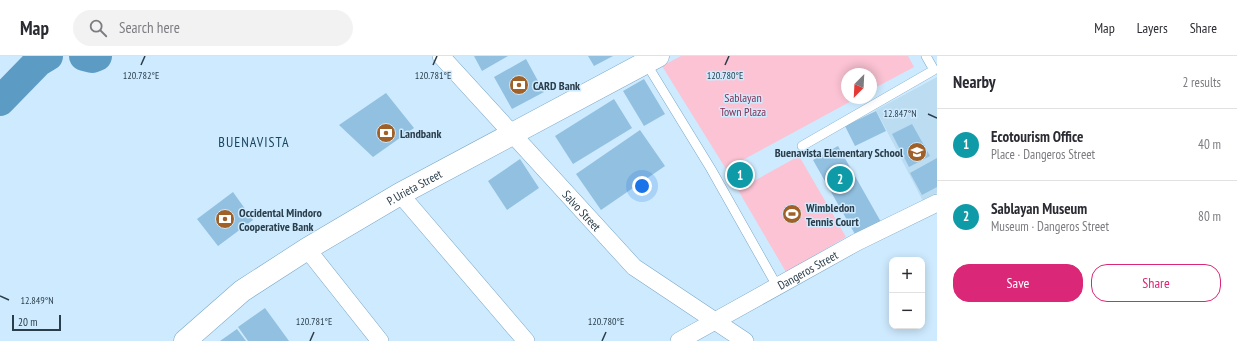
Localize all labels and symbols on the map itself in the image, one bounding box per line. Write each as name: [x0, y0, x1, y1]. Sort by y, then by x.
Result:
north arrow: [841, 68, 877, 104]
text: 120.782°E: [123, 69, 159, 82]
text: 120.781°E: [415, 69, 451, 82]
text: 120.780°E: [707, 69, 743, 82]
bank icon: CARD Bank: [508, 74, 530, 96]
place label: CARD Bank: [533, 78, 580, 93]
park label: Sablayan Town Plaza: [720, 90, 766, 119]
text: 12.847°N: [883, 107, 917, 120]
bank icon: Landbank: [375, 122, 397, 144]
place label: Landbank: [400, 126, 441, 141]
district label: BUENAVISTA: [218, 133, 290, 151]
school or university icon: Buenavista Elementary School: [906, 141, 928, 163]
place label: Buenavista Elementary School: [775, 145, 903, 160]
pin: 1: [727, 160, 753, 190]
pin: 2: [827, 164, 853, 194]
street label: P. Urieta Street: [384, 165, 445, 208]
your location: [632, 176, 652, 196]
street label: Salvo Street: [560, 187, 605, 234]
place label: Wimbledon Tennis Court: [805, 200, 859, 229]
sports icon: Wimbledon Tennis Court: [781, 203, 803, 225]
place label: Occidental Mindoro Cooperative Bank: [239, 205, 323, 234]
bank icon: Occidental Mindoro Cooperative Bank: [214, 208, 236, 230]
street label: Dangeros Street: [775, 246, 841, 292]
text: 12.849°N: [20, 294, 54, 307]
scale bar: [12, 313, 61, 332]
text: 120.781°E: [296, 315, 332, 328]
text: 120.780°E: [588, 315, 624, 328]

